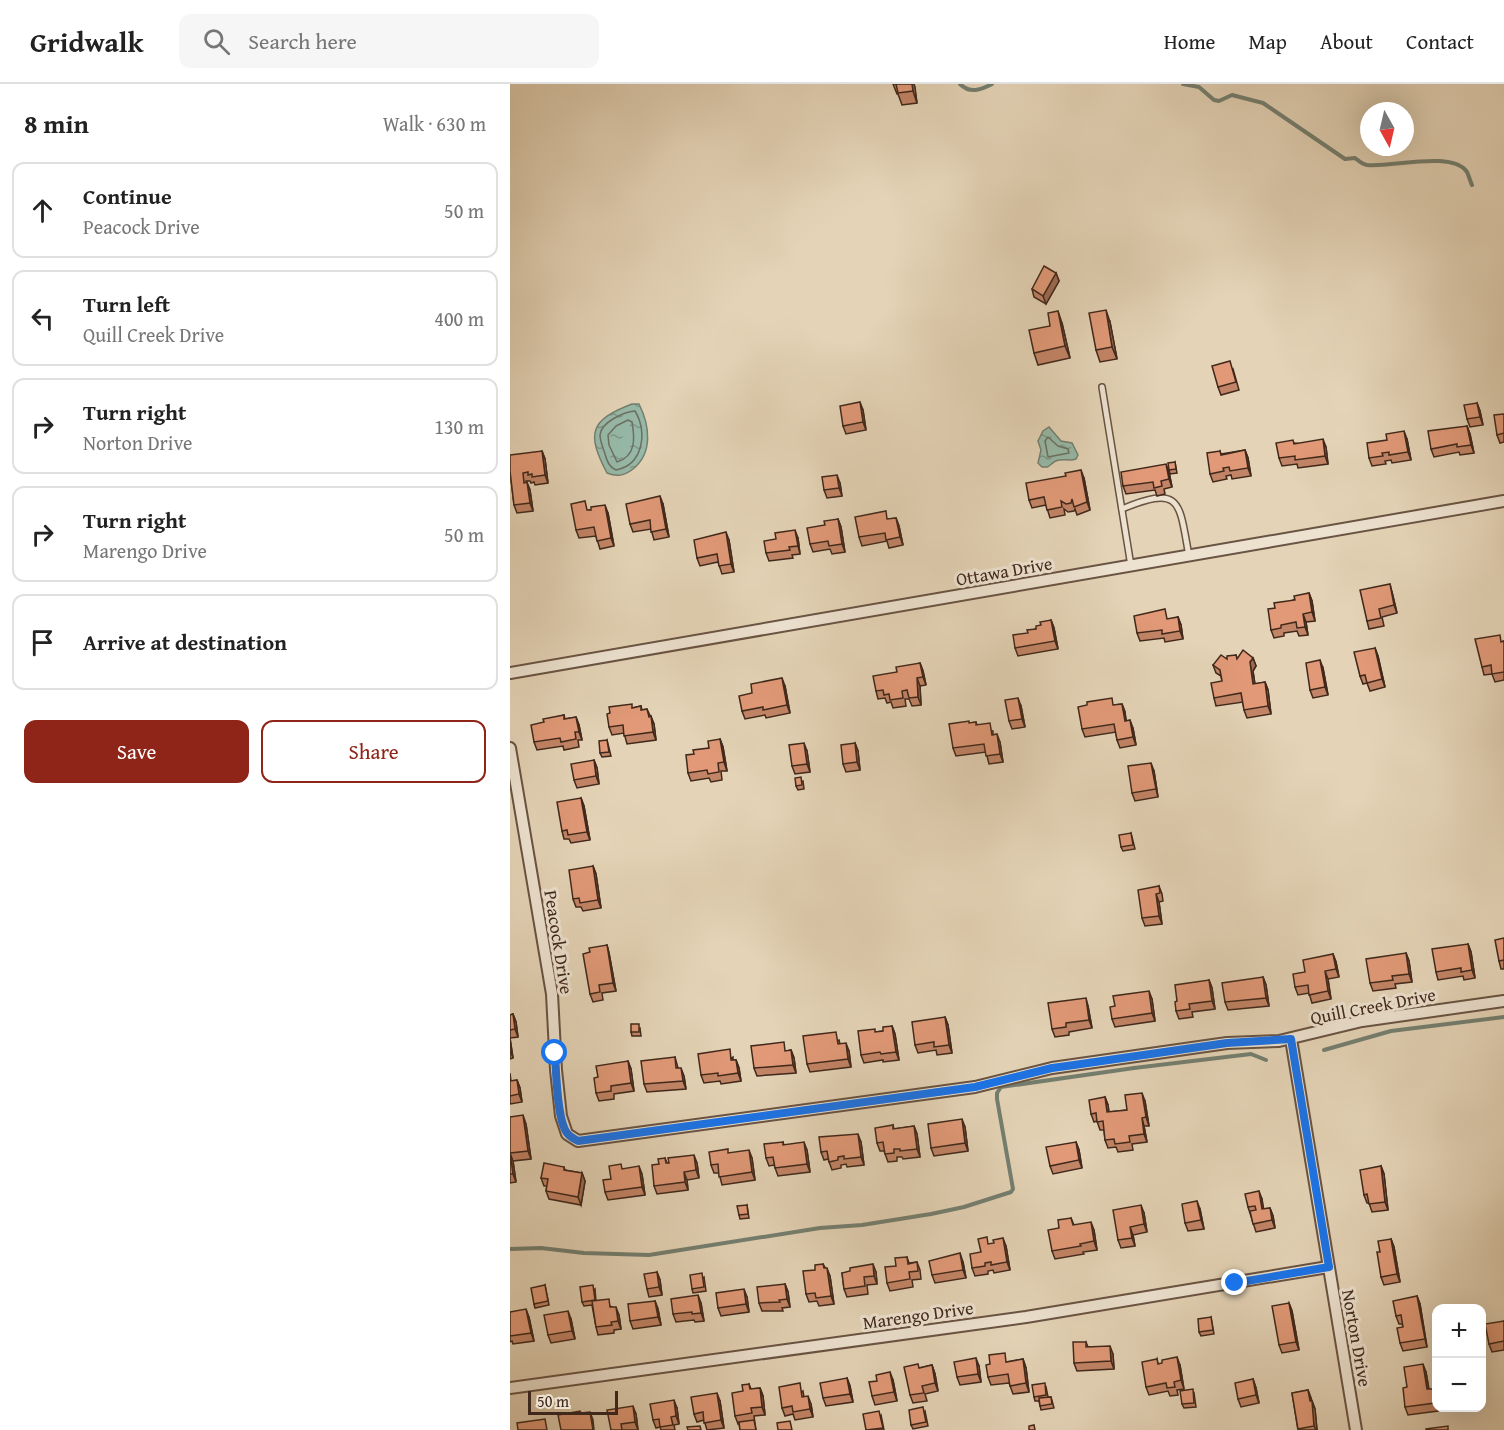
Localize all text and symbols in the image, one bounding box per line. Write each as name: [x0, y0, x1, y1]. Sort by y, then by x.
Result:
search box: [179, 14, 599, 68]
text: Gridwalk: [30, 21, 143, 62]
icon: search: [200, 25, 233, 58]
text: Search here: [248, 25, 357, 57]
text: Home: [1164, 26, 1215, 57]
text: Map: [1248, 26, 1287, 57]
text: About: [1320, 26, 1373, 57]
text: Contact: [1406, 26, 1474, 57]
north arrow: [1360, 102, 1414, 156]
text: 8 min: [24, 104, 89, 143]
text: Walk · 630 m: [383, 109, 486, 138]
text: Continue: [83, 180, 172, 212]
icon: ahead: [26, 194, 59, 227]
text: 50 m: [444, 196, 484, 225]
text: Peacock Drive: [83, 212, 200, 241]
text: Turn left: [83, 288, 170, 320]
icon: left: [26, 302, 59, 335]
text: 400 m: [434, 304, 484, 333]
text: Quill Creek Drive: [83, 320, 224, 349]
text: Turn right: [83, 396, 186, 428]
icon: right: [26, 410, 59, 443]
text: 130 m: [434, 412, 484, 441]
text: Norton Drive: [83, 428, 192, 457]
text: Turn right: [83, 504, 186, 536]
icon: right: [26, 518, 59, 551]
text: 50 m: [444, 520, 484, 549]
text: Marengo Drive: [83, 536, 207, 565]
street label: Ottawa Drive: [954, 549, 1054, 593]
icon: arrive: [26, 626, 59, 659]
text: Arrive at destination: [83, 626, 287, 658]
button: Save: [24, 720, 249, 783]
button: Share: [261, 720, 486, 783]
street label: Peacock Drive: [537, 888, 581, 996]
street label: Quill Creek Drive: [1308, 981, 1438, 1031]
route start: [541, 1039, 567, 1065]
route end: [1221, 1269, 1247, 1295]
street label: Norton Drive: [1335, 1287, 1379, 1389]
street label: Marengo Drive: [861, 1294, 975, 1336]
map controls: [1432, 1304, 1486, 1412]
button: +: [1432, 1304, 1486, 1358]
button: −: [1432, 1358, 1486, 1412]
scale bar: [528, 1388, 618, 1416]
text: 50 m: [537, 1389, 569, 1413]

